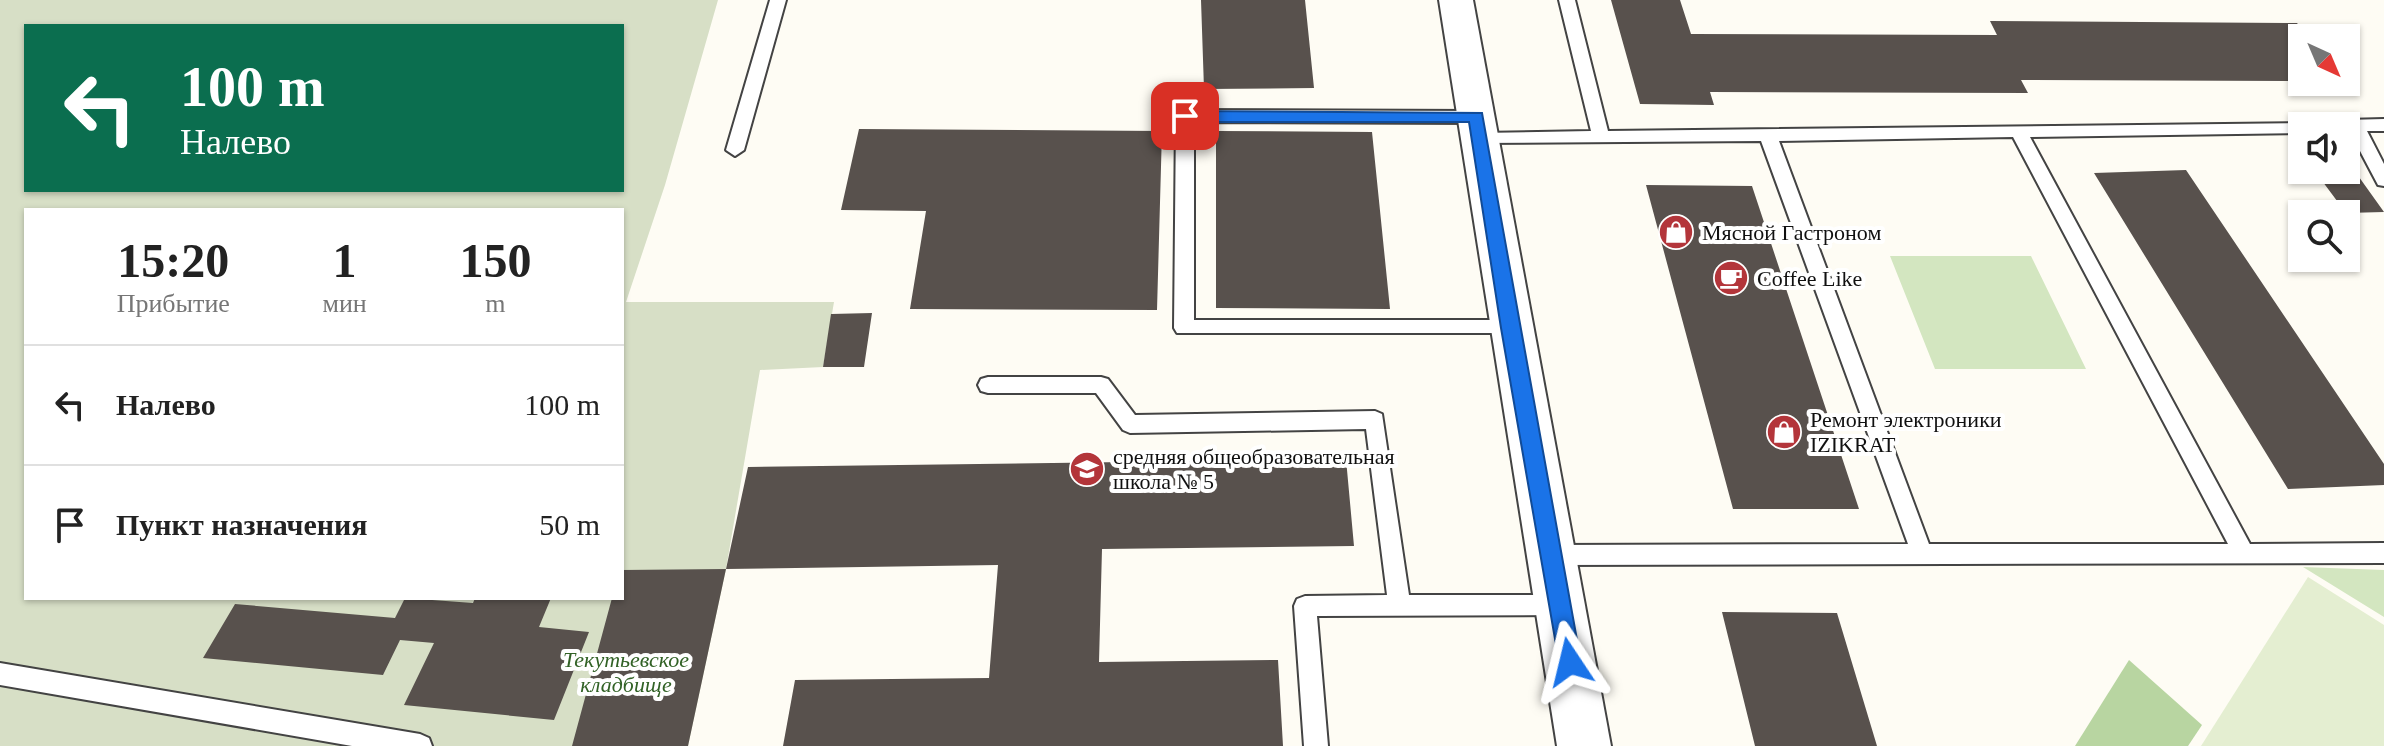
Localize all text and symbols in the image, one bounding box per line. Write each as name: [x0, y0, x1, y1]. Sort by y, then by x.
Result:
north arrow: [2288, 24, 2360, 96]
map controls: [2288, 24, 2360, 272]
icon: left: [48, 56, 152, 160]
text: 100 m: [180, 56, 325, 118]
pin: [1151, 82, 1219, 150]
icon: arrive: [1163, 94, 1207, 138]
button: sound: [2288, 112, 2360, 184]
text: Налево: [180, 122, 291, 162]
button: search: [2288, 200, 2360, 272]
shop icon: Мясной Гастроном: [1657, 213, 1695, 251]
place label: Мясной Гастроном: [1702, 220, 1881, 245]
text: 15:20: [117, 234, 229, 287]
text: 1: [333, 234, 357, 287]
text: 150: [459, 234, 531, 287]
cafe icon: Coffee Like: [1712, 259, 1750, 297]
place label: Coffee Like: [1757, 266, 1862, 291]
text: Прибытие: [117, 289, 230, 318]
text: мин: [322, 289, 367, 318]
text: m: [485, 289, 505, 318]
icon: left: [48, 383, 92, 427]
text: Налево: [116, 388, 216, 421]
text: 100 m: [524, 388, 600, 421]
place label: Ремонт электроники IZIKRAT: [1810, 407, 2002, 457]
shop icon: Ремонт электроники IZIKRAT: [1765, 413, 1803, 451]
place label: средняя общеобразовательная школа № 5: [1113, 444, 1395, 494]
school or university icon: средняя общеобразовательная школа № 5: [1068, 450, 1106, 488]
icon: arrive: [48, 503, 92, 547]
text: Пункт назначения: [116, 508, 368, 541]
text: 50 m: [539, 508, 600, 541]
position arrow: [1528, 620, 1612, 704]
park label: Текутьевское кладбище: [563, 647, 689, 697]

